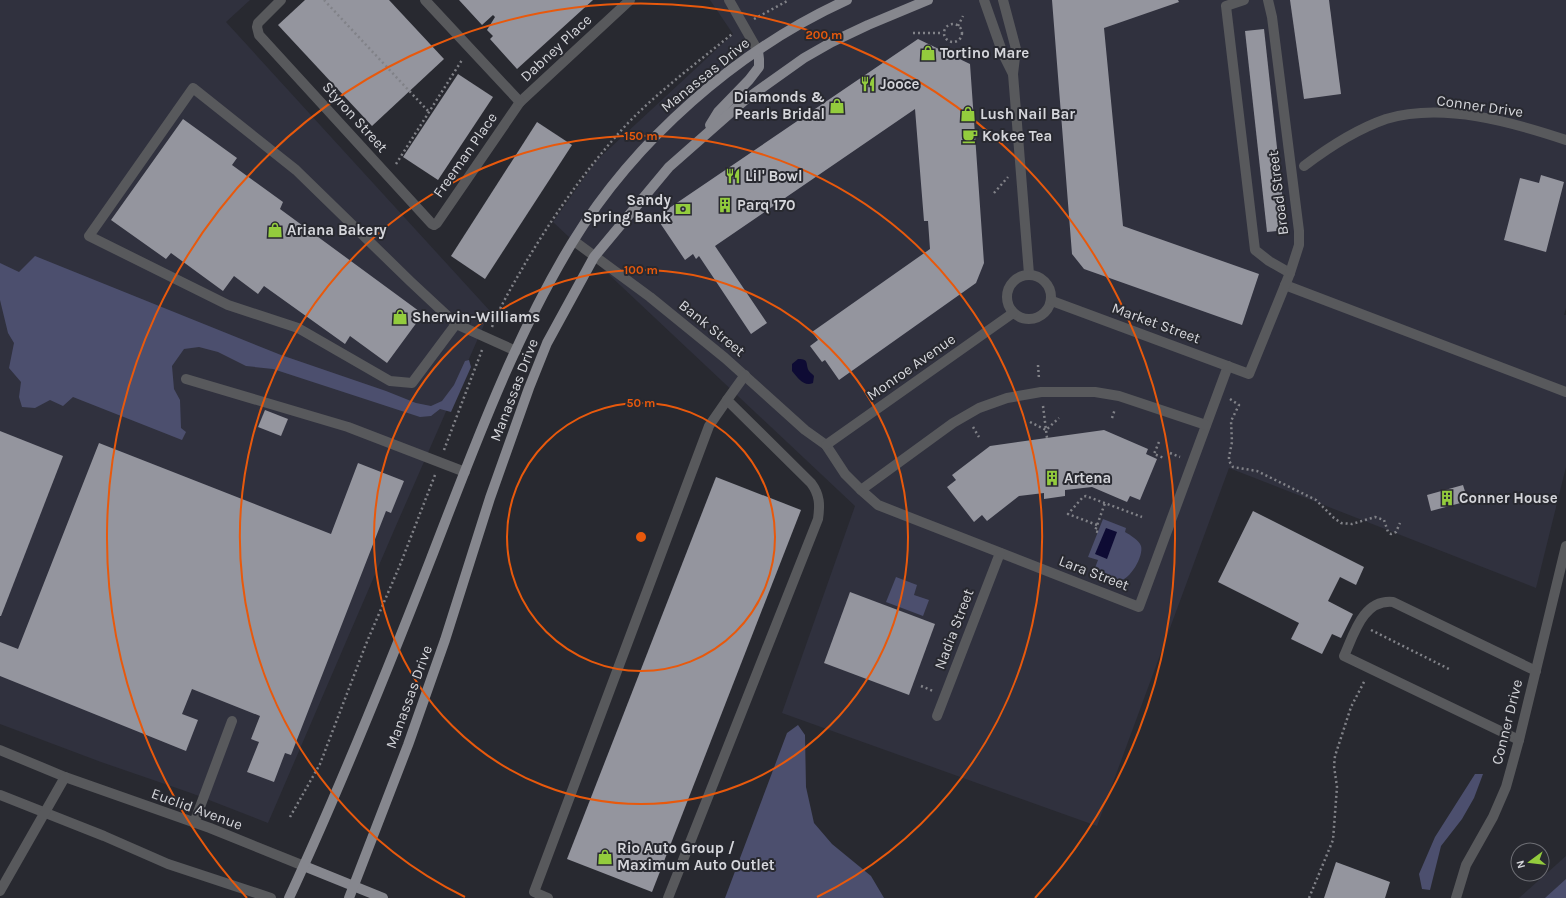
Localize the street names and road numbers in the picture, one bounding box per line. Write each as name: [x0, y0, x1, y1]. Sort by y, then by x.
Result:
street label: Dabney Place: [517, 11, 595, 85]
street label: Manassas Drive: [657, 34, 753, 116]
street label: Styron Street: [318, 78, 392, 156]
street label: Conner Drive: [1436, 91, 1524, 121]
street label: Freeman Place: [429, 109, 501, 201]
street label: Broad Street: [1264, 149, 1292, 236]
street label: Bank Street: [675, 296, 749, 360]
street label: Market Street: [1109, 299, 1203, 347]
street label: Monroe Avenue: [863, 330, 959, 404]
street label: Manassas Drive: [486, 336, 542, 444]
street label: Lara Street: [1056, 551, 1132, 595]
street label: Nadia Street: [930, 586, 978, 672]
street label: Manassas Drive: [382, 643, 436, 751]
street label: Conner Drive: [1488, 678, 1526, 766]
street label: Euclid Avenue: [149, 784, 245, 834]

